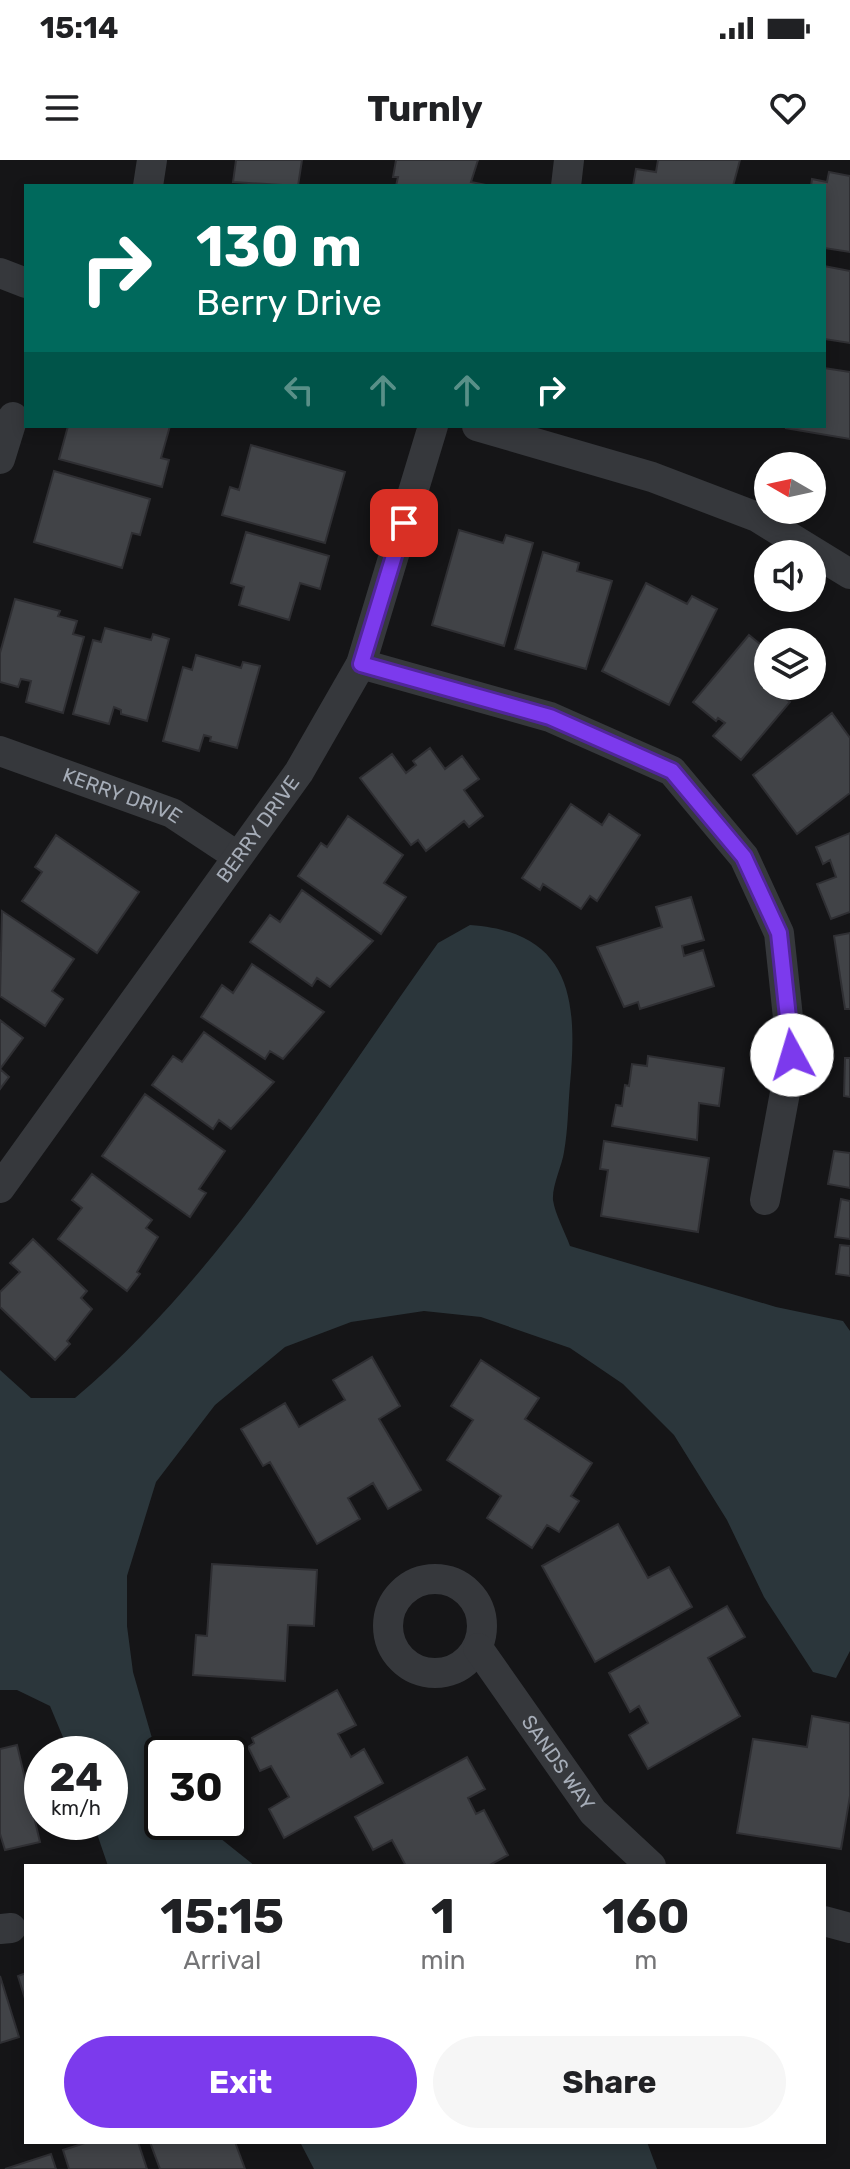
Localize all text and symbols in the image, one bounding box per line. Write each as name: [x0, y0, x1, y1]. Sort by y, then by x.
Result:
text: 15:14: [40, 10, 118, 46]
icon: menu: [40, 86, 84, 130]
icon: heart: [766, 86, 810, 130]
text: Turnly: [367, 87, 483, 130]
text: 130 m: [196, 214, 362, 280]
icon: right: [64, 216, 168, 320]
text: Berry Drive: [196, 281, 382, 324]
icon: left: [277, 368, 321, 412]
icon: ahead: [361, 368, 405, 412]
icon: ahead: [445, 368, 489, 412]
icon: right: [529, 368, 573, 412]
north arrow: [754, 452, 826, 524]
map controls: [754, 452, 826, 700]
pin: [370, 489, 438, 557]
icon: arrive: [382, 501, 426, 545]
button: sound: [754, 540, 826, 612]
button: layers: [754, 628, 826, 700]
street label: KERRY DRIVE: [60, 763, 187, 828]
street label: BERRY DRIVE: [211, 771, 305, 887]
position arrow: [750, 1013, 834, 1097]
street label: SANDS WAY: [517, 1710, 600, 1815]
speed limit sign: 30: [144, 1736, 248, 1840]
text: 24: [49, 1754, 103, 1801]
text: km/h: [51, 1796, 101, 1820]
text: 15:15: [160, 1888, 284, 1945]
text: 1: [431, 1888, 455, 1945]
text: 160: [602, 1888, 690, 1945]
text: Arrival: [183, 1945, 261, 1976]
text: min: [420, 1945, 466, 1976]
text: m: [634, 1945, 657, 1976]
button: Exit: [64, 2036, 417, 2128]
button: Share: [433, 2036, 786, 2128]

